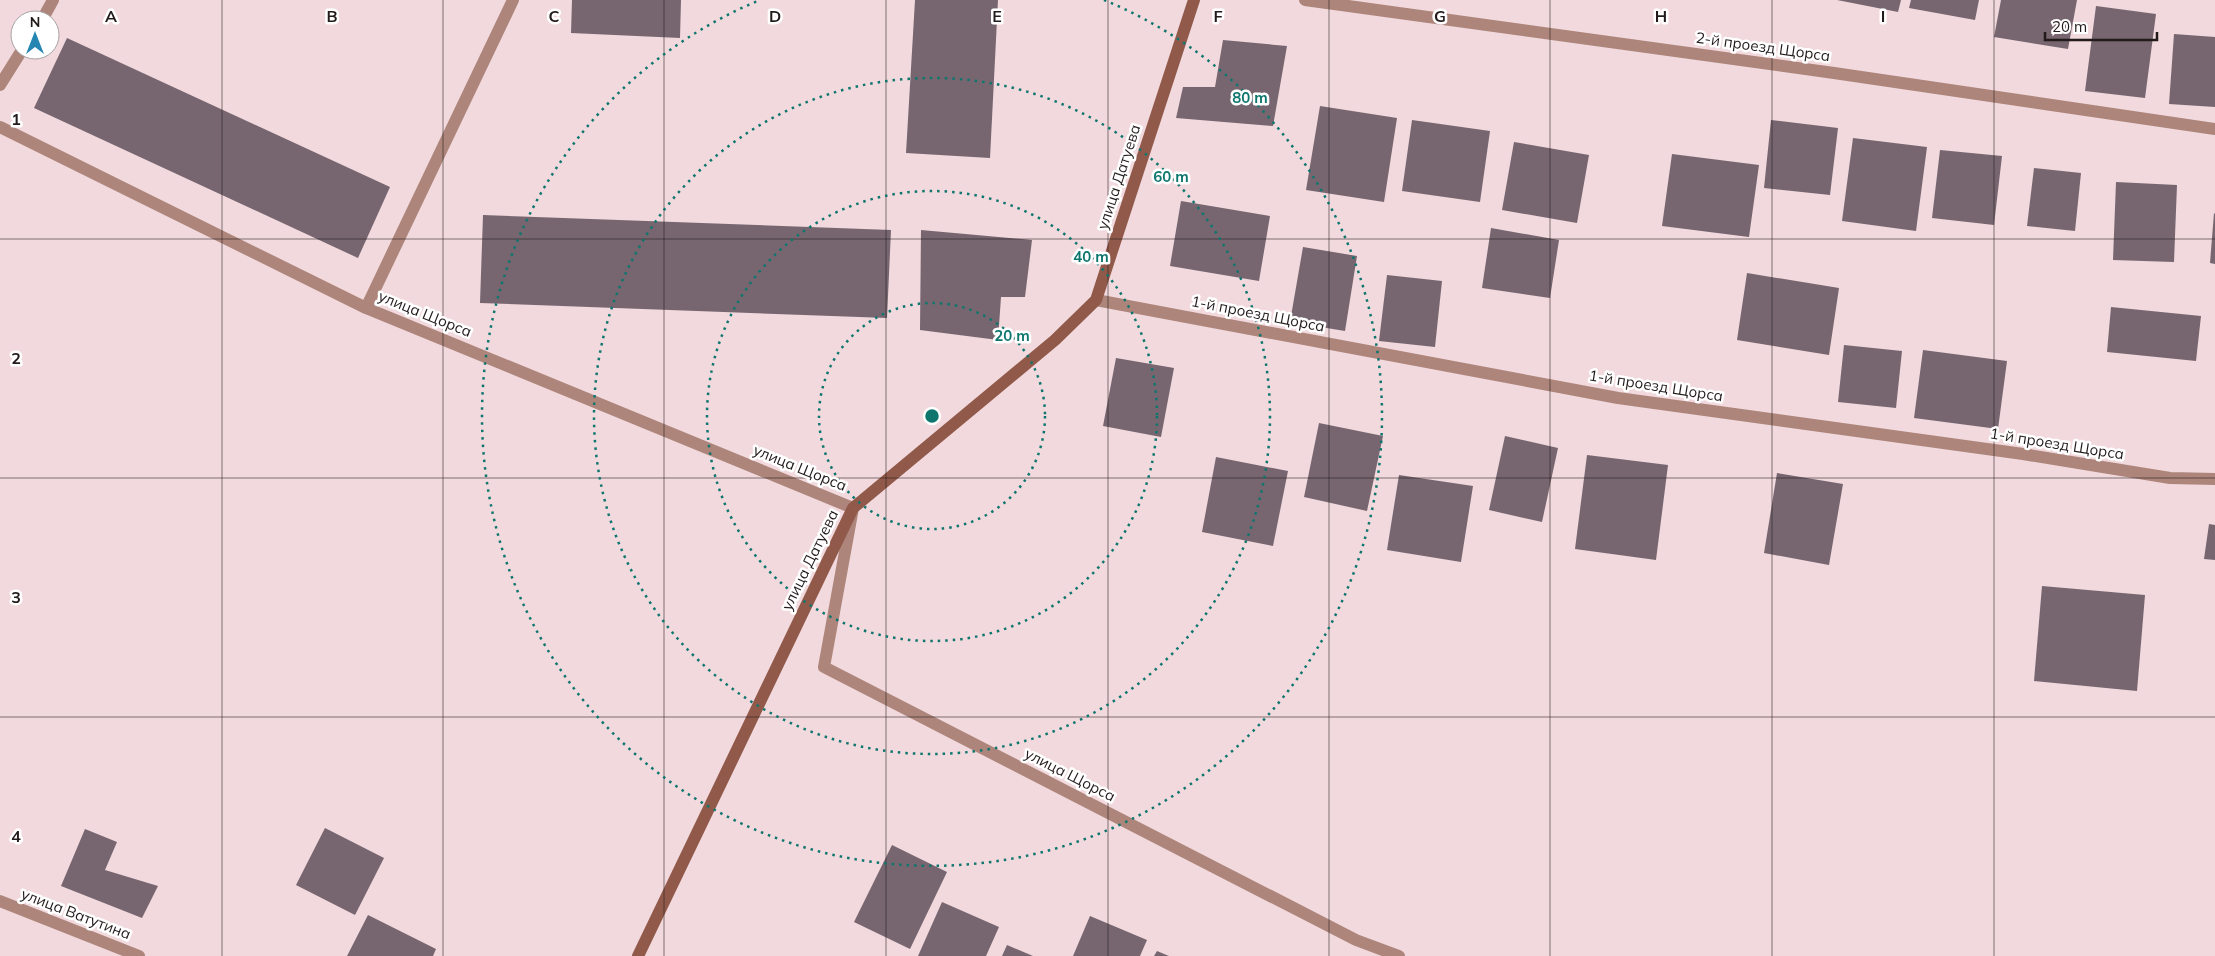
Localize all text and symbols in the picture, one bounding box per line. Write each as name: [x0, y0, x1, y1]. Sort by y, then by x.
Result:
text: A: [105, 6, 117, 26]
text: B: [326, 6, 338, 26]
text: C: [549, 6, 560, 26]
text: D: [769, 6, 781, 26]
text: E: [992, 6, 1002, 26]
text: F: [1213, 6, 1223, 26]
text: G: [1434, 6, 1446, 26]
text: H: [1655, 6, 1667, 26]
text: I: [1881, 6, 1885, 26]
north arrow: [10, 10, 60, 60]
scale bar: [2045, 10, 2158, 42]
text: N: [30, 13, 40, 31]
text: 20 m: [2052, 17, 2087, 36]
street label: 2-й проезд Щорса: [1695, 28, 1832, 65]
text: 80 m: [1232, 88, 1268, 107]
text: 1: [11, 109, 21, 129]
street label: улица Датуева: [1093, 122, 1144, 232]
text: 60 m: [1153, 167, 1189, 186]
text: 40 m: [1073, 247, 1109, 266]
street label: улица Щорса: [376, 286, 475, 341]
street label: 1-й проезд Щорса: [1190, 291, 1326, 336]
text: 20 m: [994, 326, 1030, 345]
text: 2: [11, 348, 21, 368]
street label: 1-й проезд Щорса: [1588, 366, 1725, 405]
centre of rings: [923, 407, 941, 425]
street label: 1-й проезд Щорса: [1989, 424, 2126, 463]
street label: улица Щорса: [751, 440, 850, 495]
street label: улица Датуева: [777, 506, 842, 613]
text: 3: [11, 587, 21, 607]
street label: улица Щорса: [1022, 744, 1119, 805]
text: 4: [11, 826, 21, 846]
street label: улица Ватутина: [19, 884, 134, 943]

